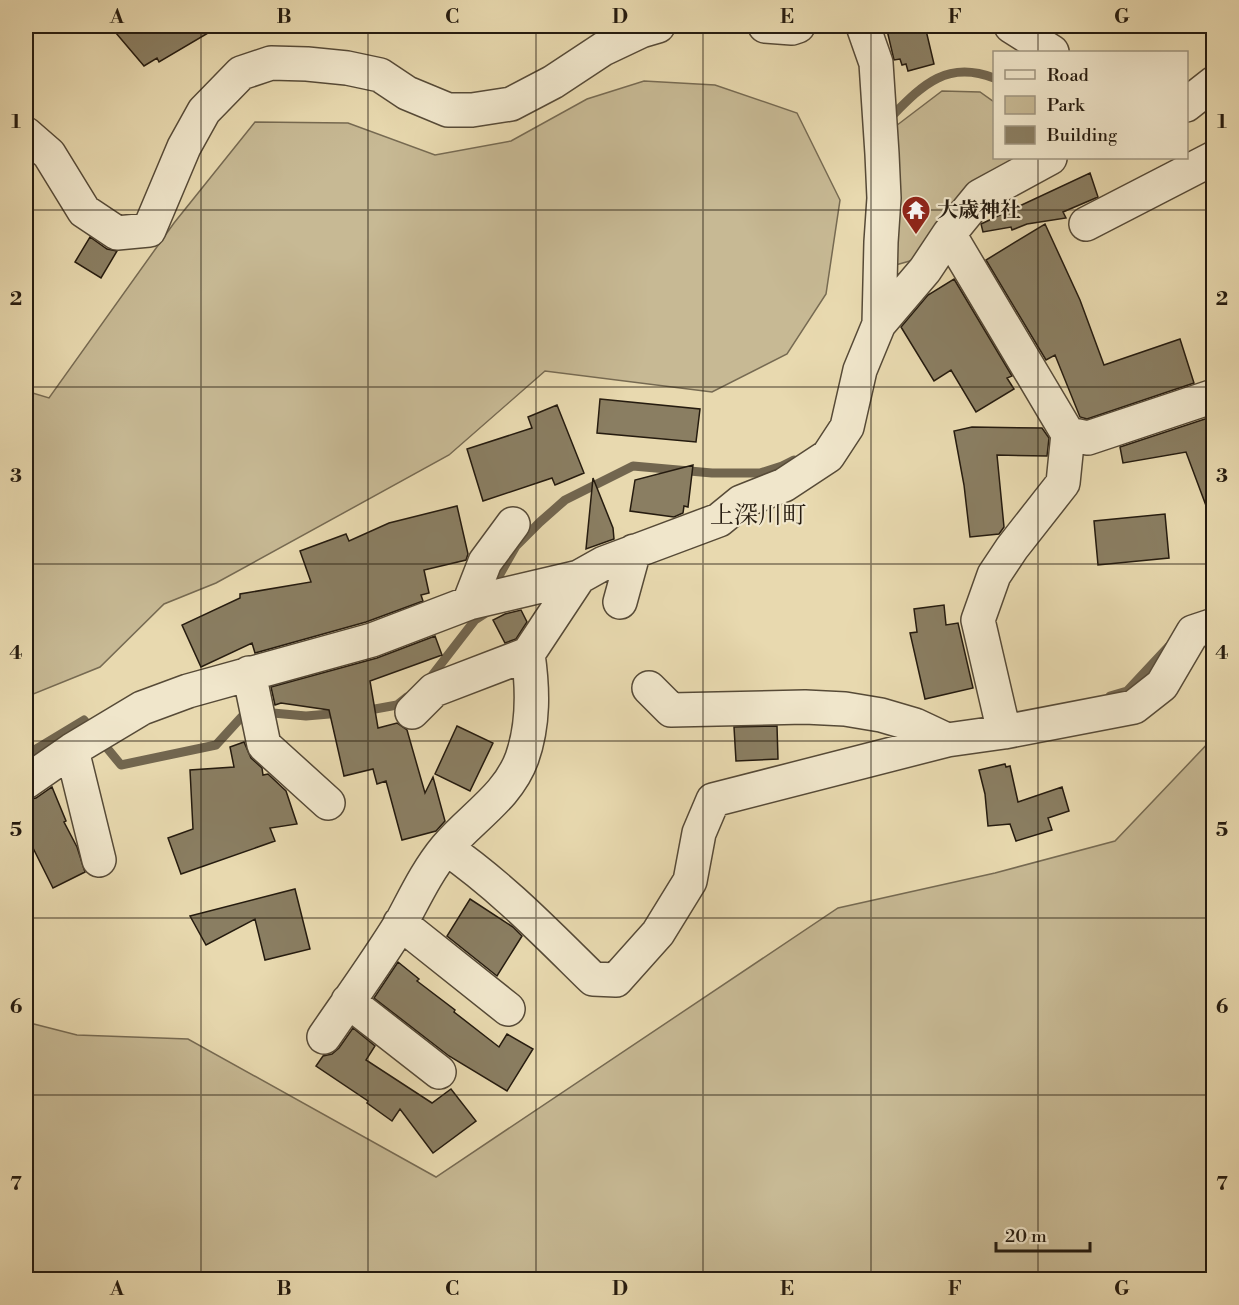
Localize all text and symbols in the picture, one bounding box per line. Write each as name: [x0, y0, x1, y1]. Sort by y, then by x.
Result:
text: A: [109, 5, 125, 30]
text: B: [276, 5, 292, 30]
text: C: [445, 5, 459, 30]
text: D: [612, 5, 628, 30]
text: E: [780, 5, 794, 30]
text: F: [948, 5, 962, 30]
text: G: [1114, 5, 1130, 30]
legend: [993, 51, 1188, 159]
text: Road: [1047, 64, 1090, 87]
text: Park: [1047, 94, 1086, 117]
text: 1: [11, 110, 21, 135]
text: 1: [1217, 110, 1227, 135]
text: Building: [1046, 124, 1118, 147]
temple icon: 大歳神社: [900, 194, 932, 236]
place label: 大歳神社: [937, 198, 1021, 224]
text: 2: [10, 287, 22, 312]
text: 2: [1216, 287, 1228, 312]
text: 3: [10, 464, 22, 489]
text: 3: [1216, 464, 1228, 489]
district label: 上深川町: [710, 501, 806, 531]
text: 4: [9, 641, 23, 666]
text: 4: [1215, 641, 1229, 666]
text: 5: [10, 818, 22, 843]
text: 5: [1216, 818, 1228, 843]
text: 6: [10, 995, 23, 1020]
text: 6: [1216, 995, 1229, 1020]
text: 7: [10, 1172, 22, 1197]
text: 7: [1216, 1172, 1228, 1197]
scale bar: [996, 1215, 1090, 1253]
text: 20 m: [1005, 1225, 1047, 1248]
text: A: [109, 1277, 125, 1302]
text: B: [276, 1277, 292, 1302]
text: C: [445, 1277, 459, 1302]
text: D: [612, 1277, 628, 1302]
text: E: [780, 1277, 794, 1302]
text: F: [948, 1277, 962, 1302]
text: G: [1114, 1277, 1130, 1302]

